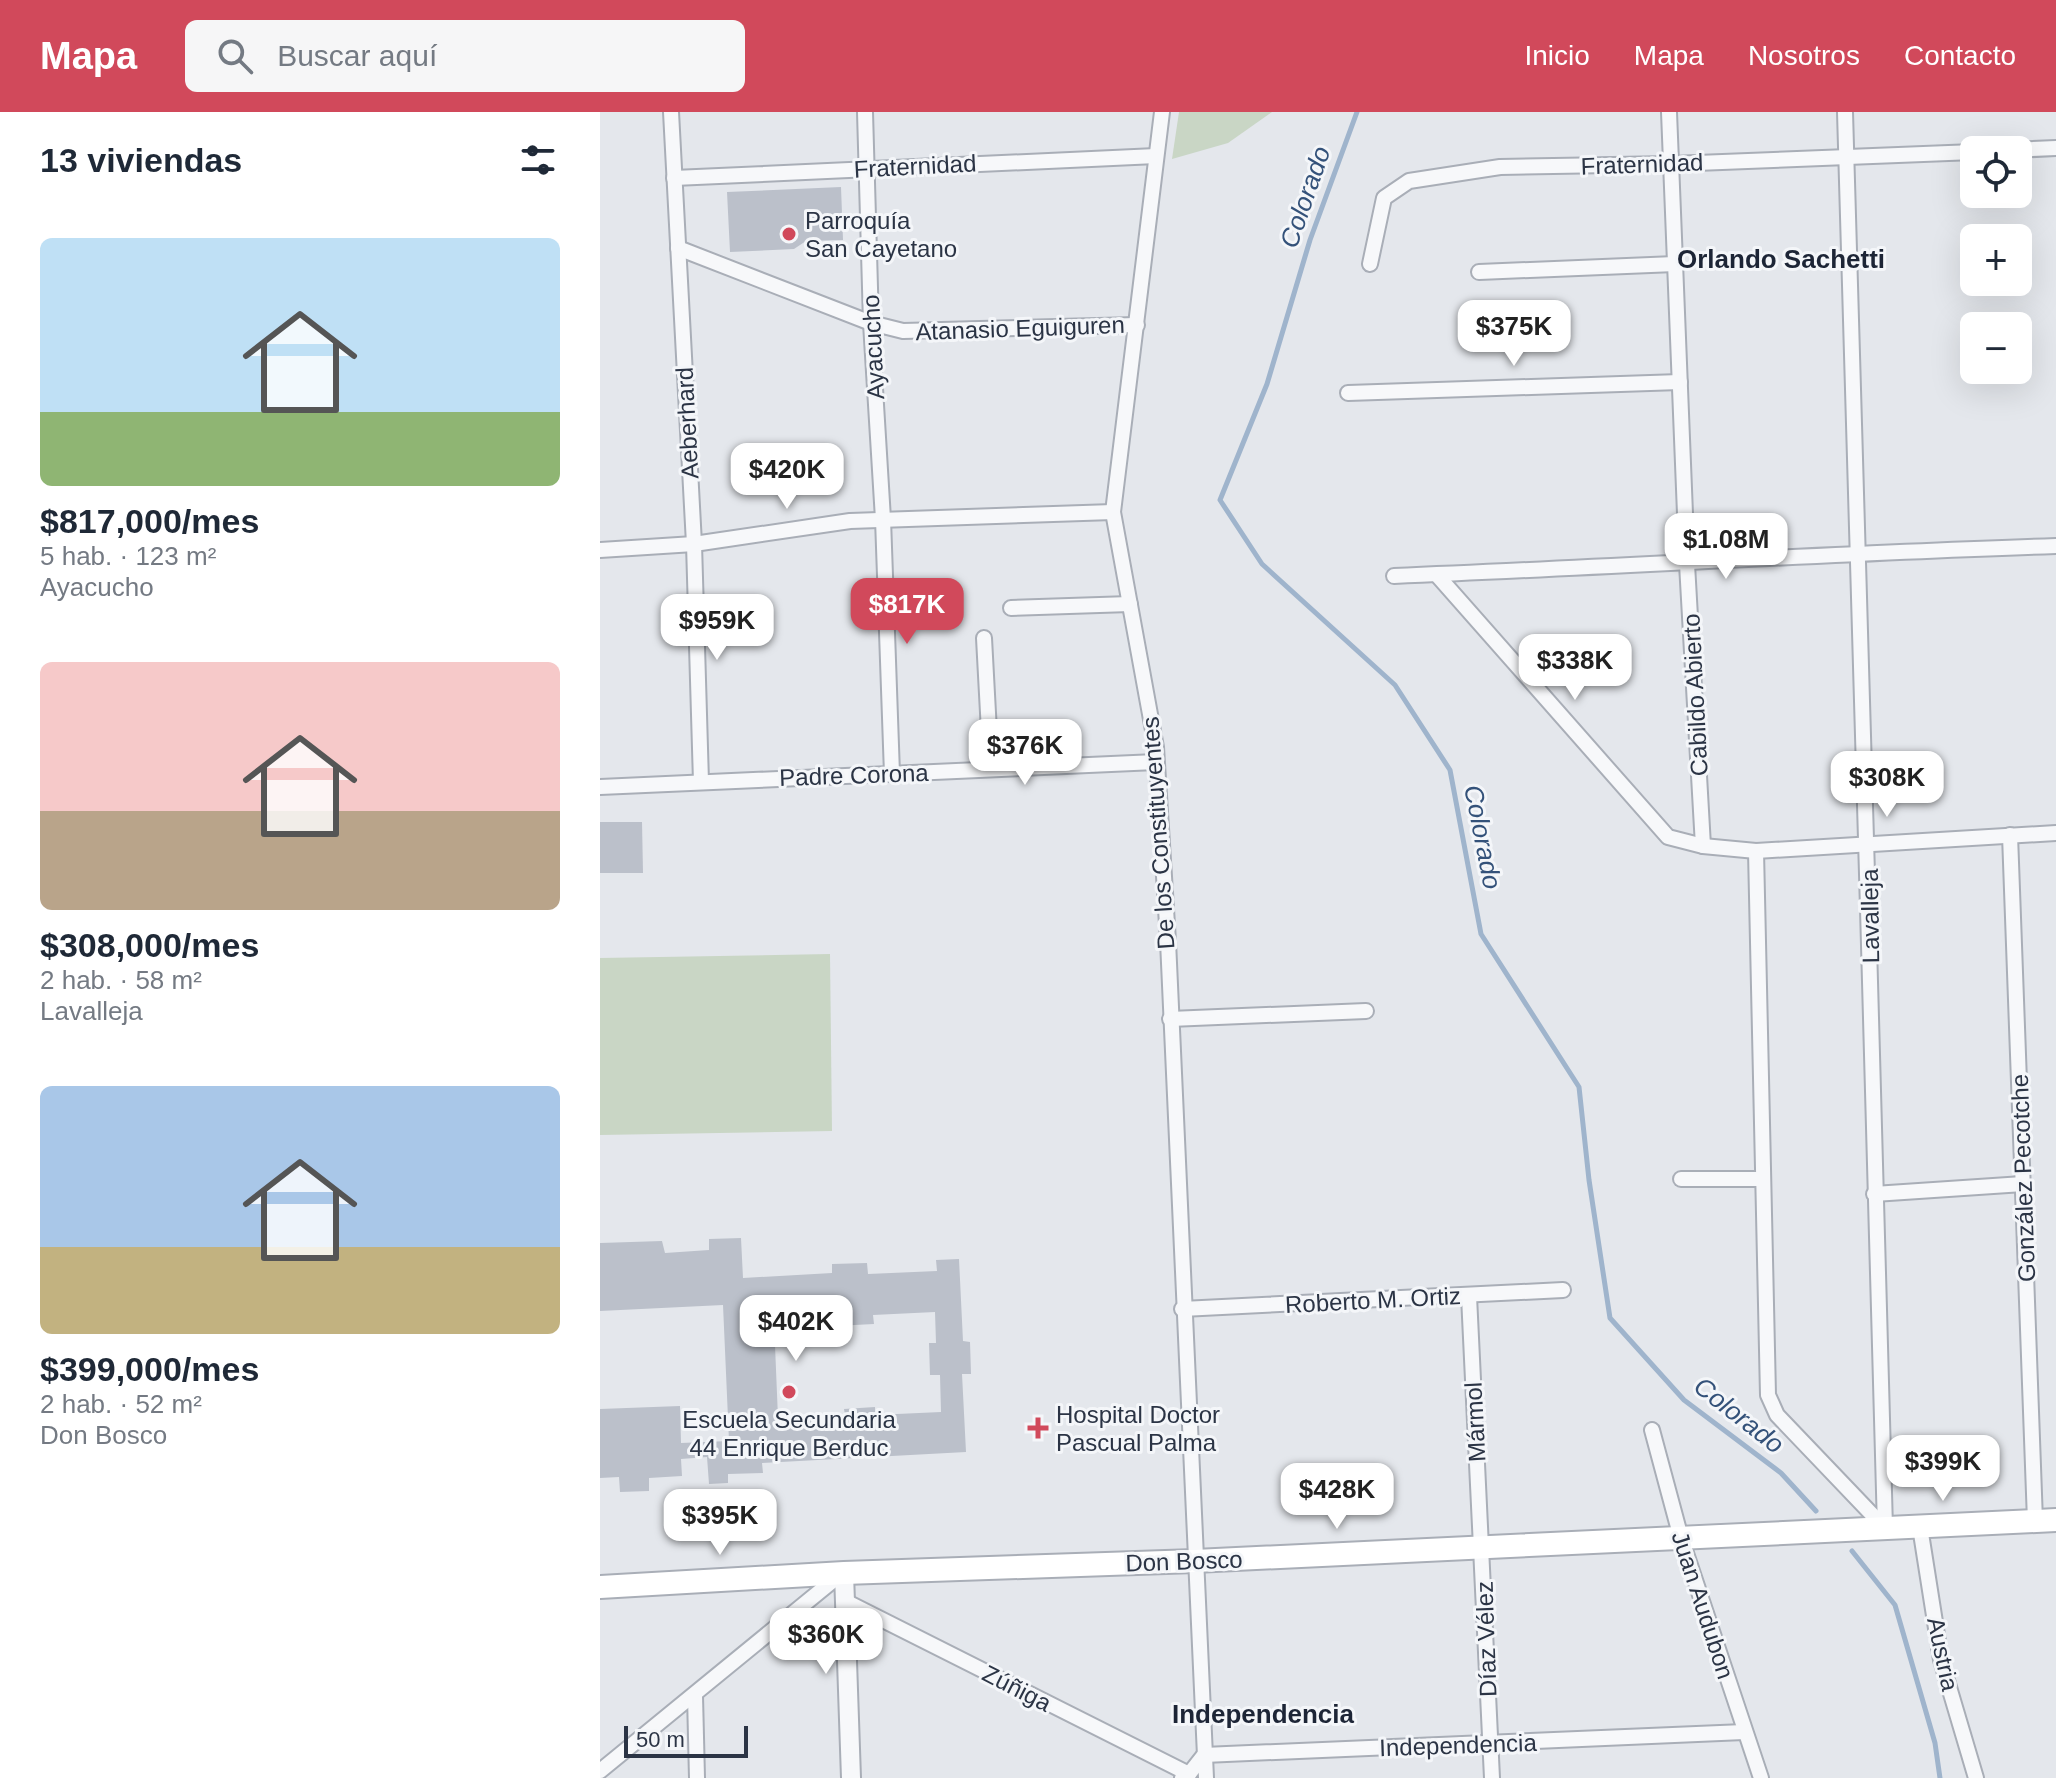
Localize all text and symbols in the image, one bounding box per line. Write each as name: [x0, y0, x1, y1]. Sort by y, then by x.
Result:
search box: [185, 20, 745, 92]
icon: search: [213, 34, 257, 78]
text: Mapa: [40, 35, 137, 77]
text: Buscar aquí: [277, 39, 437, 72]
text: Inicio: [1524, 40, 1590, 71]
text: Mapa: [1634, 40, 1704, 71]
text: Nosotros: [1748, 40, 1860, 71]
text: Contacto: [1904, 40, 2016, 71]
map controls: [1960, 136, 2032, 384]
button: locate: [1960, 136, 2032, 208]
icon: filters: [516, 138, 560, 182]
text: 13 viviendas: [40, 141, 242, 179]
water label: Colorado: [1274, 142, 1336, 252]
street label: Fraternidad: [1580, 148, 1704, 180]
street label: Fraternidad: [853, 149, 977, 183]
place label: Parroquía San Cayetano: [805, 207, 957, 262]
button: +: [1960, 224, 2032, 296]
marker: Parroquía San Cayetano: [780, 225, 798, 243]
district label: Orlando Sachetti: [1677, 244, 1885, 274]
icon: home: [228, 290, 372, 434]
street label: Ayacucho: [857, 294, 889, 400]
pin: $375K: [1458, 300, 1570, 368]
street label: Atanasio Eguiguren: [915, 311, 1125, 345]
text: $375K: [1476, 311, 1552, 341]
button: −: [1960, 312, 2032, 384]
street label: Aeberhard: [671, 366, 703, 480]
pin: $420K: [731, 443, 843, 511]
text: $420K: [749, 454, 825, 484]
text: $817,000/mes: [40, 502, 259, 540]
pin: $1.08M: [1661, 513, 1791, 581]
text: $1.08M: [1683, 524, 1769, 554]
text: 5 hab. · 123 m²: [40, 541, 216, 571]
text: Ayacucho: [40, 572, 154, 602]
pin: $817K: [851, 578, 963, 646]
text: $817K: [869, 589, 945, 619]
pin: $959K: [661, 594, 773, 662]
text: $959K: [679, 605, 755, 635]
street label: Cabildo Abierto: [1677, 613, 1713, 777]
pin: $338K: [1519, 634, 1631, 702]
text: $338K: [1537, 645, 1613, 675]
icon: home: [228, 714, 372, 858]
street label: De los Constituyentes: [1136, 716, 1180, 950]
pin: $376K: [969, 719, 1081, 787]
text: $376K: [987, 730, 1063, 760]
pin: $308K: [1831, 751, 1943, 819]
street label: Padre Corona: [779, 759, 930, 791]
text: $308K: [1849, 762, 1925, 792]
water label: Colorado: [1458, 782, 1508, 892]
street label: Lavalleja: [1856, 868, 1884, 964]
text: $308,000/mes: [40, 926, 259, 964]
text: 2 hab. · 58 m²: [40, 965, 202, 995]
text: Lavalleja: [40, 996, 143, 1026]
street label: González Pecotche: [2006, 1074, 2040, 1282]
icon: home: [228, 1138, 372, 1282]
street label: Roberto M. Ortiz: [1284, 1282, 1462, 1318]
pin: $402K: [740, 1295, 852, 1363]
text: $402K: [758, 1306, 834, 1336]
text: $399,000/mes: [40, 1350, 259, 1388]
water label: Colorado: [1688, 1371, 1790, 1459]
street label: Mármol: [1459, 1381, 1491, 1463]
marker: Escuela Secundaria 44 Enrique Berduc: [780, 1383, 798, 1401]
text: 2 hab. · 52 m²: [40, 1389, 202, 1419]
place label: Hospital Doctor Pascual Palma: [1056, 1401, 1220, 1456]
place label: Escuela Secundaria 44 Enrique Berduc: [682, 1406, 896, 1461]
marker: Hospital Doctor Pascual Palma: [1027, 1417, 1049, 1439]
text: Don Bosco: [40, 1420, 167, 1450]
pin: $399K: [1887, 1435, 1999, 1503]
text: $399K: [1905, 1446, 1981, 1476]
pin: $428K: [1281, 1463, 1393, 1531]
text: $428K: [1299, 1474, 1375, 1504]
pin: $395K: [664, 1489, 776, 1557]
text: $395K: [682, 1500, 758, 1530]
street label: Juan Audubon: [1666, 1528, 1740, 1682]
street label: Don Bosco: [1125, 1545, 1243, 1577]
street label: Díaz Vélez: [1470, 1581, 1502, 1697]
pin: $360K: [770, 1608, 882, 1676]
street label: Austria: [1922, 1615, 1964, 1694]
text: $360K: [788, 1619, 864, 1649]
street label: Zúñiga: [978, 1659, 1056, 1717]
district label: Independencia: [1172, 1699, 1355, 1729]
scale bar: [624, 1722, 748, 1758]
text: 50 m: [636, 1727, 685, 1752]
street label: Independencia: [1379, 1729, 1538, 1761]

